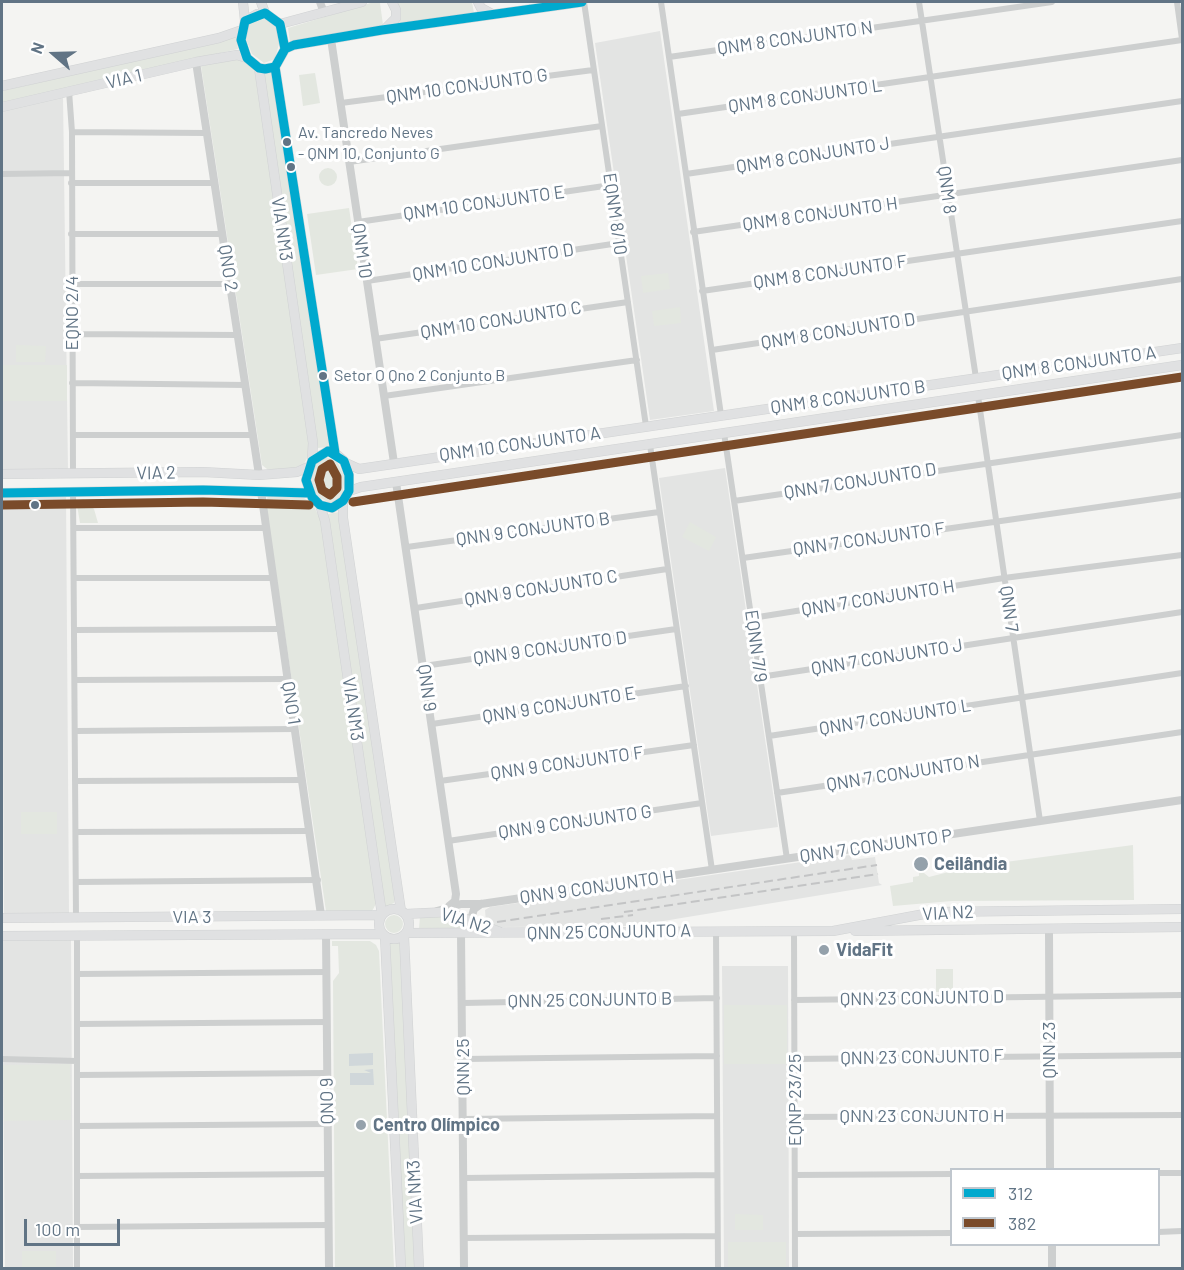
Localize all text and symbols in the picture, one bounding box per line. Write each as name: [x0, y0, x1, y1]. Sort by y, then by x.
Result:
street label: QNM 8 CONJUNTO N: [716, 16, 874, 60]
north arrow: [24, 24, 84, 84]
text: N: [26, 39, 47, 56]
street label: VIA 1: [104, 64, 144, 94]
street label: QNM 10 CONJUNTO G: [385, 64, 549, 108]
street label: QNM 8 CONJUNTO L: [727, 75, 883, 117]
place label: Av. Tancredo Neves - QNM 10, Conjunto G: [298, 123, 440, 161]
street label: QNM 8 CONJUNTO J: [735, 132, 891, 178]
marker: Av. Tancredo Neves - QNM 10, Conjunto G: [281, 136, 293, 148]
unlabelled marker: [285, 161, 297, 173]
street label: QNM 8: [933, 165, 961, 215]
street label: EQNM 8/10: [599, 171, 631, 257]
street label: QNM 10 CONJUNTO E: [402, 181, 566, 225]
street label: QNM 8 CONJUNTO H: [741, 192, 899, 236]
street label: VIA NM3: [267, 196, 297, 262]
street label: QNM 10: [347, 222, 377, 280]
street label: QNM 10 CONJUNTO D: [411, 239, 575, 285]
street label: QNO 2: [214, 243, 242, 293]
street label: QNM 8 CONJUNTO F: [752, 251, 908, 293]
street label: EQNO 2/4: [61, 276, 83, 350]
street label: QNM 10 CONJUNTO C: [419, 297, 583, 343]
street label: QNM 8 CONJUNTO D: [759, 308, 917, 354]
street label: QNM 8 CONJUNTO A: [1000, 341, 1158, 385]
place label: Setor O Qno 2 Conjunto B: [334, 366, 505, 386]
marker: Setor O Qno 2 Conjunto B: [317, 370, 329, 382]
street label: QNM 8 CONJUNTO B: [769, 375, 927, 419]
street label: QNM 10 CONJUNTO A: [438, 422, 602, 466]
street label: QNN 7 CONJUNTO D: [782, 458, 938, 504]
street label: VIA 2: [136, 462, 176, 484]
unlabelled marker: [29, 499, 41, 511]
street label: QNN 9 CONJUNTO B: [455, 508, 611, 550]
street label: QNN 7 CONJUNTO F: [792, 518, 946, 560]
street label: QNN 9 CONJUNTO C: [463, 565, 619, 611]
street label: QNN 7 CONJUNTO H: [800, 575, 956, 621]
street label: QNN 7: [995, 584, 1023, 634]
street label: EQNN 7/9: [740, 608, 772, 684]
street label: QNN 9 CONJUNTO D: [472, 627, 628, 669]
street label: QNN 7 CONJUNTO J: [810, 634, 964, 680]
street label: QNN 9: [413, 663, 441, 713]
street label: VIA NM3: [338, 676, 368, 742]
street label: QNO 1: [277, 680, 305, 726]
street label: QNN 9 CONJUNTO E: [481, 682, 637, 728]
street label: QNN 7 CONJUNTO L: [818, 694, 972, 740]
street label: QNN 9 CONJUNTO F: [489, 742, 645, 784]
street label: QNN 7 CONJUNTO N: [825, 750, 981, 796]
street label: QNN 9 CONJUNTO G: [497, 801, 653, 843]
street label: QNN 7 CONJUNTO P: [798, 825, 954, 867]
place label: Ceilândia: [934, 853, 1007, 875]
marker: Ceilândia: [912, 855, 930, 873]
street label: QNN 9 CONJUNTO H: [519, 865, 675, 909]
street label: VIA N2: [922, 901, 974, 925]
street label: VIA N2: [438, 903, 494, 939]
street label: VIA 3: [172, 906, 212, 928]
street label: QNN 25 CONJUNTO A: [527, 920, 691, 944]
place label: VidaFit: [836, 939, 893, 961]
marker: VidaFit: [817, 943, 831, 957]
street label: QNN 23 CONJUNTO D: [840, 986, 1004, 1010]
street label: QNN 25 CONJUNTO B: [508, 988, 672, 1012]
street label: QNN 23: [1038, 1022, 1060, 1078]
street label: QNN 25: [452, 1039, 474, 1095]
street label: QNN 23 CONJUNTO F: [840, 1045, 1004, 1069]
street label: EQNP 23/25: [784, 1054, 806, 1146]
street label: QNO 9: [316, 1077, 338, 1125]
street label: QNN 23 CONJUNTO H: [840, 1105, 1004, 1127]
place label: Centro Olímpico: [373, 1114, 500, 1136]
marker: Centro Olímpico: [354, 1118, 368, 1132]
street label: VIA NM3: [403, 1159, 427, 1225]
legend: [950, 1168, 1160, 1246]
text: 312: [1008, 1182, 1033, 1204]
scale bar: [27, 1207, 123, 1245]
text: 382: [1008, 1212, 1036, 1234]
text: 100 m: [35, 1218, 80, 1240]

